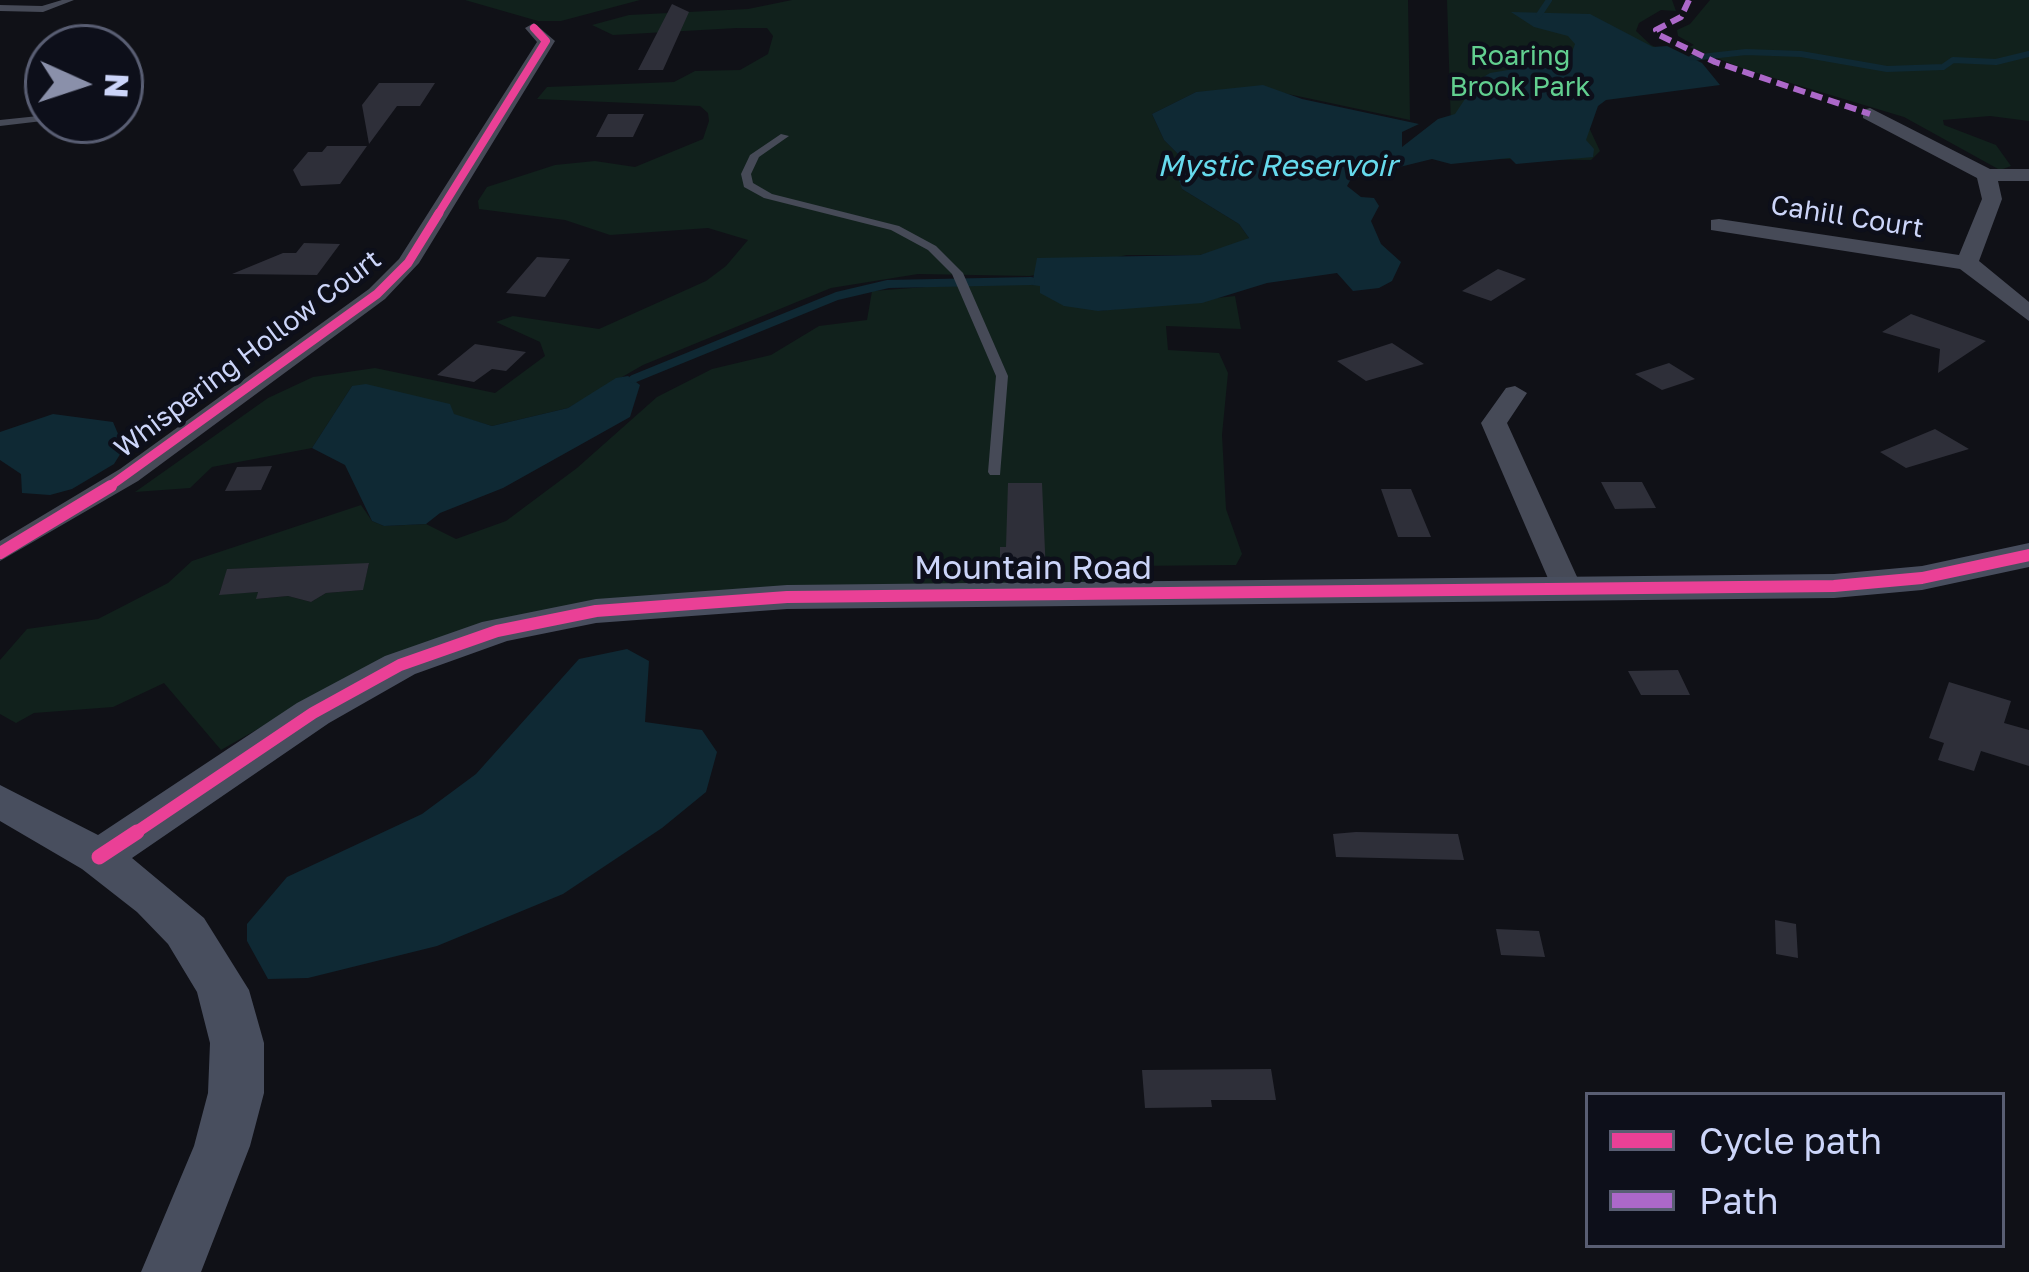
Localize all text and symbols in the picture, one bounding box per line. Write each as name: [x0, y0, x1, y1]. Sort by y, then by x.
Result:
north arrow: [24, 24, 144, 144]
park label: Roaring Brook Park: [1449, 40, 1591, 103]
text: N: [97, 72, 138, 99]
water label: Mystic Reservoir: [1157, 148, 1397, 184]
street label: Cahill Court: [1768, 189, 1926, 245]
street label: Whispering Hollow Court: [108, 243, 388, 465]
street label: Mountain Road: [914, 549, 1152, 589]
legend: [1585, 1092, 2005, 1248]
text: Cycle path: [1699, 1119, 1882, 1162]
text: Path: [1699, 1179, 1779, 1222]

